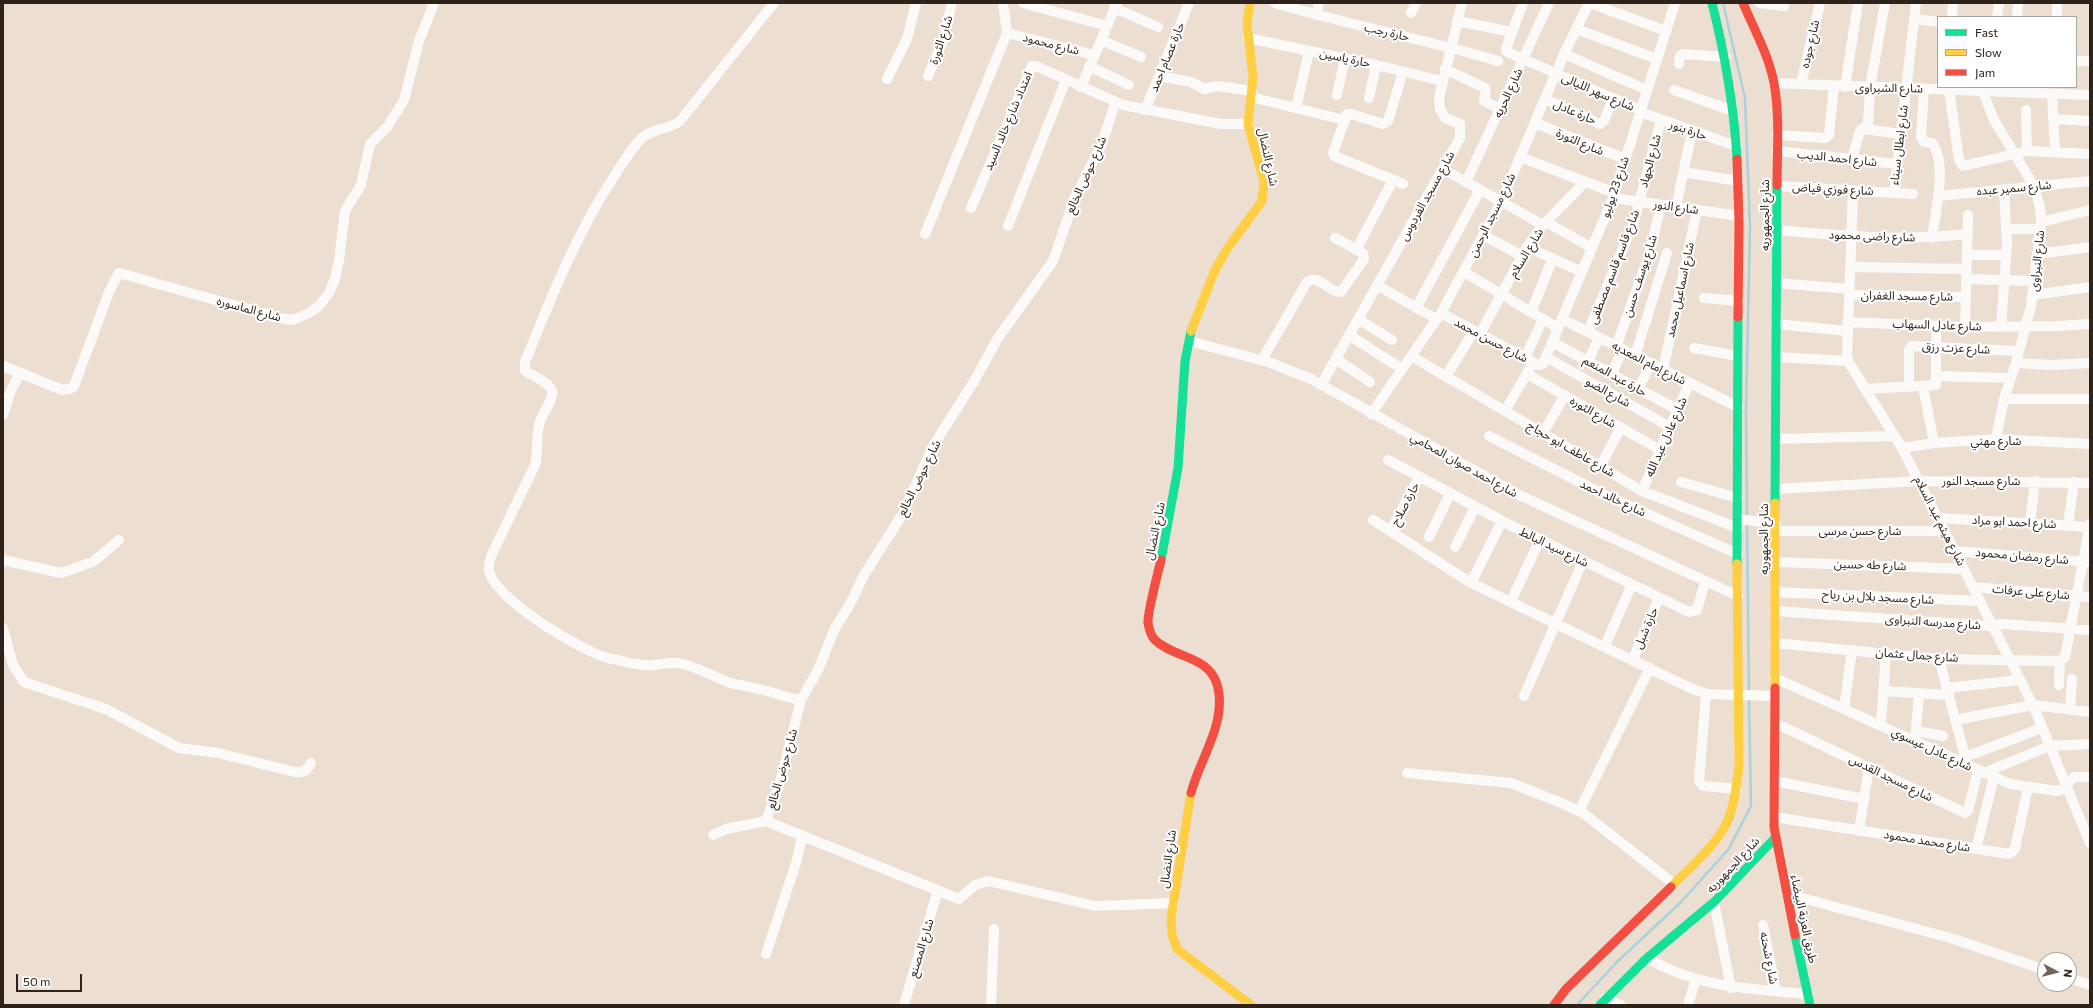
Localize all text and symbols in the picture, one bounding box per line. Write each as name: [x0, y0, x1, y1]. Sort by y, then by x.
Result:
street label: شارع الثورة: [926, 14, 956, 66]
legend: [1937, 16, 2077, 88]
street label: شارع جوده: [1797, 19, 1823, 69]
street label: حارة عصام احمد: [1146, 20, 1188, 94]
street label: حارة رجب: [1363, 20, 1411, 44]
text: Fast: [1975, 25, 1998, 39]
street label: شارع محمود: [1021, 30, 1081, 58]
text: Slow: [1975, 45, 2002, 59]
street label: حارة ياسين: [1318, 46, 1372, 70]
text: Jam: [1975, 65, 1995, 79]
street label: شارع الحريه: [1490, 66, 1526, 120]
street label: امتداد شارع خالد السيد: [981, 69, 1035, 173]
street label: شارع سهر الليالى: [1559, 70, 1637, 114]
street label: شارع الشبراوى: [1855, 80, 1923, 96]
street label: حارة عادل: [1551, 97, 1599, 127]
street label: شارع ابطال سيناء: [1887, 104, 1911, 186]
street label: حارة بنور: [1667, 117, 1709, 143]
street label: شارع الثورة: [1554, 125, 1606, 159]
street label: شارع النضال: [1255, 127, 1281, 187]
street label: شارع الجهاد: [1636, 133, 1664, 189]
street label: شارع حوض الخالع: [1063, 134, 1109, 216]
street label: شارع احمد الديب: [1796, 147, 1878, 169]
street label: شارع مسجد الفردوس: [1396, 149, 1458, 243]
street label: شارع 23 يوليو: [1598, 154, 1632, 220]
street label: شارع مسجد الرحمن: [1465, 171, 1519, 259]
street label: شارع سمير عبده: [1976, 178, 2052, 198]
street label: شارع الجمهوريه: [1758, 179, 1772, 251]
street label: شارع فوزي فياض: [1792, 180, 1874, 198]
street label: شارع النور: [1652, 197, 1700, 217]
street label: شارع قاسم قاسم مصطفى: [1586, 208, 1642, 326]
street label: شارع السلام: [1506, 226, 1546, 280]
street label: شارع راضى محمود: [1828, 227, 1916, 245]
street label: شارع النبراوى: [2027, 230, 2047, 292]
street label: شارع يوسف حسن: [1620, 233, 1660, 319]
street label: شارع اسماعيل محمد: [1663, 241, 1697, 339]
street label: شارع مسجد الغفران: [1861, 288, 1953, 304]
street label: شارع الماسوره: [215, 294, 283, 324]
street label: شارع حسن محمد: [1452, 315, 1530, 365]
street label: شارع عادل السهاب: [1892, 316, 1982, 334]
street label: شارع إمام المعديه: [1609, 338, 1689, 388]
street label: شارع عزت رزق: [1921, 339, 1991, 357]
street label: حارة عبد المنعم: [1581, 353, 1649, 399]
street label: شارع الضو: [1583, 374, 1633, 410]
street label: شارع الثوره: [1567, 393, 1619, 431]
street label: شارع عادل عبد الله: [1642, 395, 1690, 479]
street label: شارع عاطف ابو حجاج: [1525, 418, 1617, 480]
street label: شارع احمد صوان المحامي: [1408, 430, 1520, 500]
street label: شارع مهني: [1970, 434, 2022, 448]
street label: شارع حوض الخالع: [894, 438, 944, 518]
street label: شارع هيثم عبد السلام: [1911, 474, 1969, 568]
street label: شارع مسجد النور: [1942, 474, 2020, 488]
street label: شارع خالد احمد: [1578, 476, 1648, 520]
street label: حارة صلاح: [1388, 480, 1422, 528]
street label: شارع النضال: [1142, 501, 1168, 561]
street label: شارع الجمهوريه: [1757, 503, 1771, 575]
street label: شارع احمد ابو مراد: [1971, 513, 2057, 531]
street label: شارع سيد البالط: [1517, 524, 1591, 570]
street label: شارع حسن مرسى: [1819, 524, 1901, 538]
street label: شارع رمضان محمود: [1975, 545, 2069, 567]
street label: شارع طه حسين: [1834, 557, 1906, 573]
street label: شارع على عرفات: [1992, 581, 2070, 603]
street label: شارع مسجد بلال بن رباح: [1822, 587, 1934, 607]
street label: حارة شبل: [1631, 605, 1661, 651]
street label: شارع مدرسه النبراوى: [1885, 611, 1981, 633]
street label: شارع جمال عثمان: [1875, 645, 1959, 665]
street label: شارع عادل عيسوي: [1890, 724, 1974, 774]
street label: شارع حوض الخالع: [764, 727, 800, 811]
street label: شارع مسجد القدس: [1847, 752, 1935, 804]
street label: شارع محمد محمود: [1883, 827, 1971, 855]
street label: شارع النضال: [1157, 829, 1179, 889]
street label: شارع الجمهوريه: [1703, 834, 1763, 896]
street label: طريق العزبة البيضاء: [1788, 873, 1820, 965]
street label: شارع المصنع: [905, 917, 937, 979]
street label: شارع شحته: [1757, 931, 1781, 985]
north arrow: [2037, 952, 2077, 992]
scale bar: [18, 966, 84, 992]
text: N: [2061, 968, 2075, 978]
text: 50 m: [23, 974, 51, 988]

